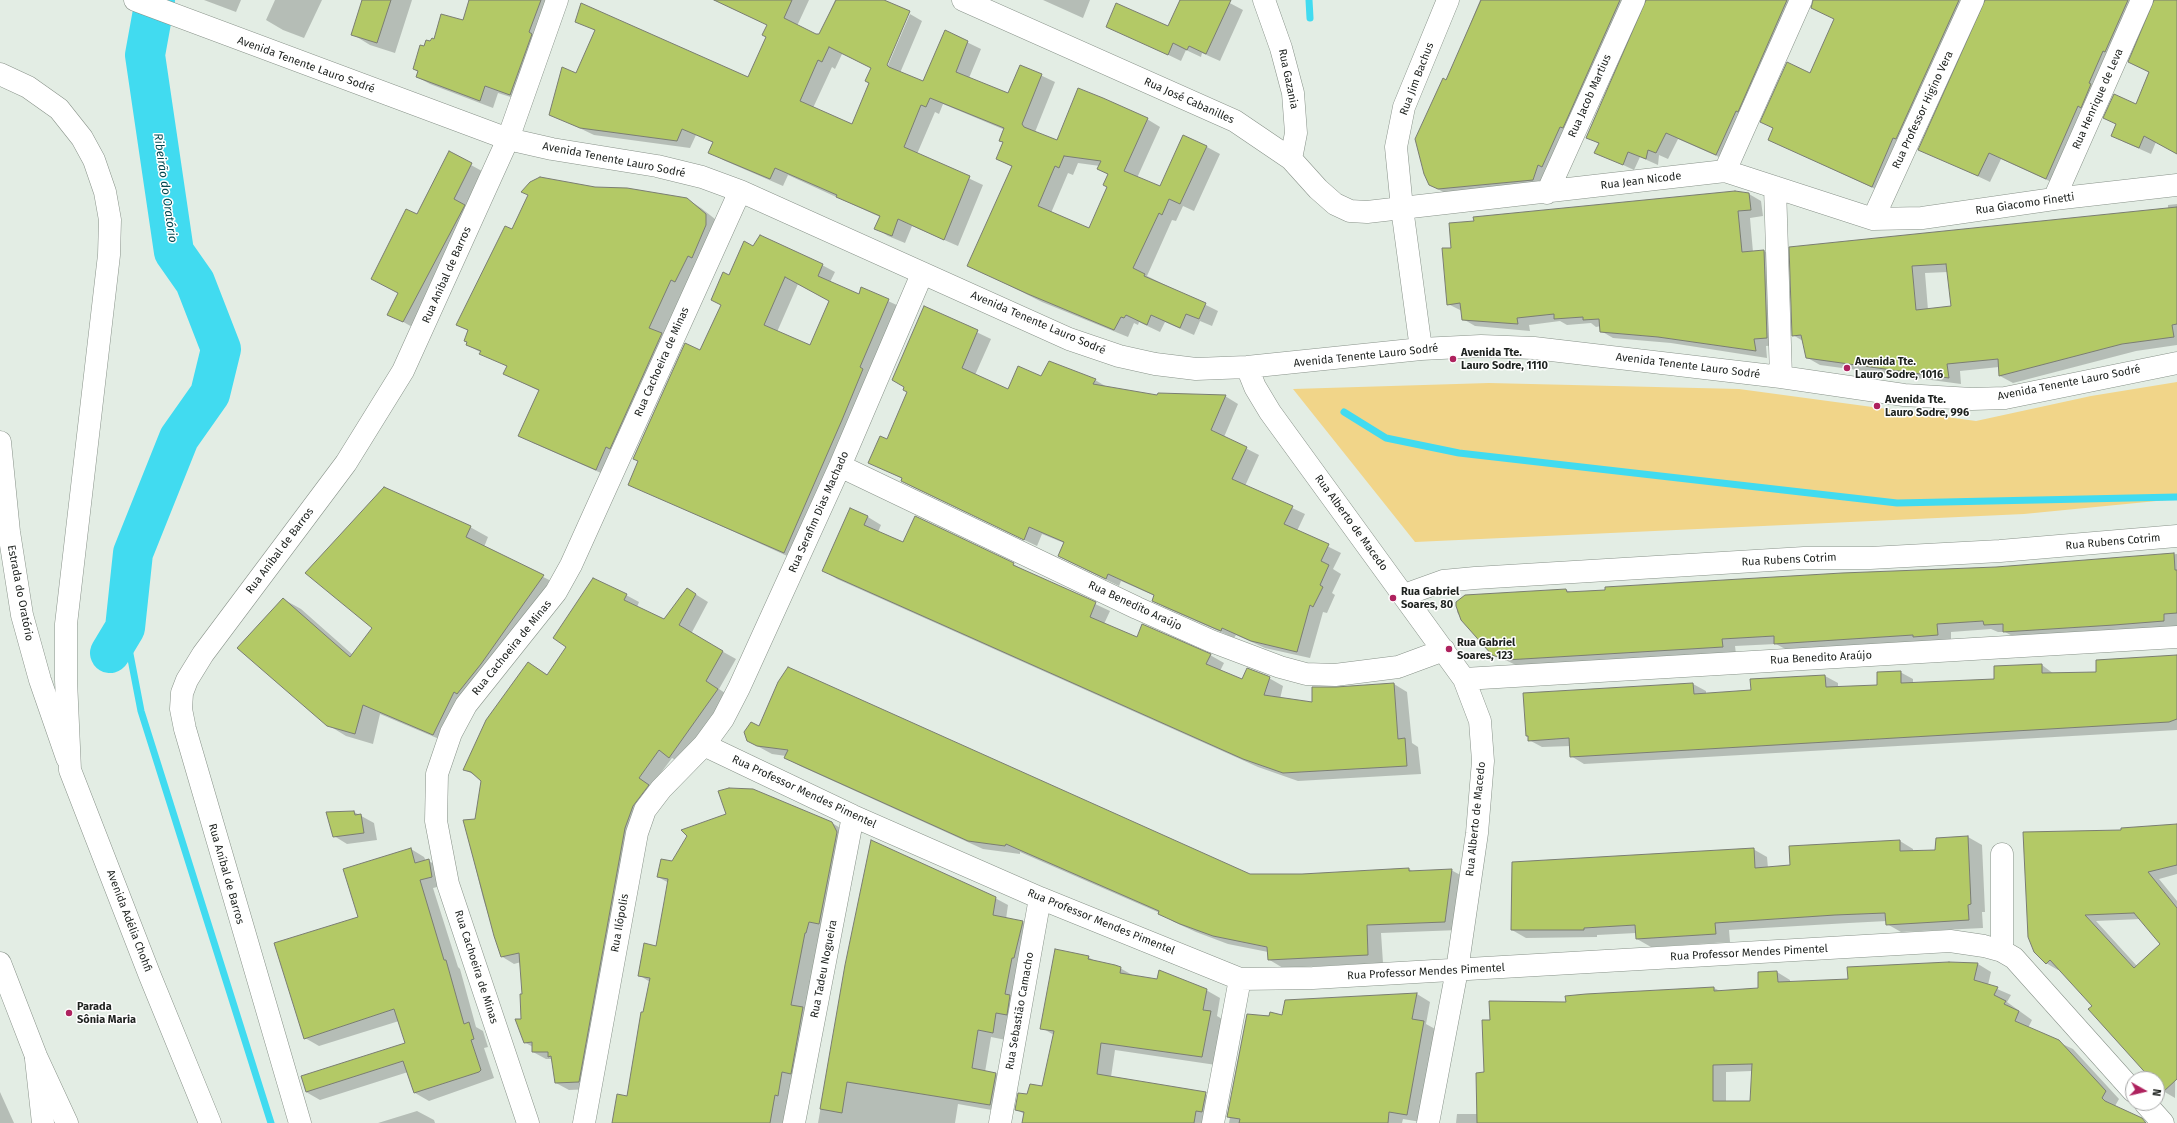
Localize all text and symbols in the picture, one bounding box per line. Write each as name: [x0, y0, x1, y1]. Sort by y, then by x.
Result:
street label: Avenida Tenente Lauro Sodré: [235, 34, 377, 96]
street label: Rua Jim Bachus: [1397, 41, 1437, 117]
street label: Rua Henrique de Leva: [2070, 47, 2126, 151]
street label: Rua Gazania: [1275, 48, 1301, 110]
street label: Rua Professor Higino Vera: [1890, 49, 1956, 171]
street label: Rua Jacob Martius: [1566, 52, 1614, 140]
street label: Rua José Cabanilles: [1142, 75, 1236, 127]
water label: Ribeirão do Oratório: [150, 132, 180, 244]
street label: Avenida Tenente Lauro Sodré: [541, 140, 687, 180]
street label: Rua Jean Nicode: [1600, 170, 1682, 192]
street label: Rua Giacomo Finetti: [1975, 191, 2075, 217]
street label: Rua Aníbal de Barros: [420, 225, 474, 325]
street label: Avenida Tenente Lauro Sodré: [969, 289, 1107, 357]
street label: Rua Cachoeira de Minas: [632, 305, 692, 419]
street label: Avenida Tenente Lauro Sodré: [1293, 342, 1439, 370]
place label: Avenida Tte. Lauro Sodre, 1110: [1461, 346, 1548, 372]
street label: Avenida Tenente Lauro Sodré: [1615, 351, 1761, 381]
marker: Avenida Tte. Lauro Sodre, 1110: [1448, 354, 1458, 364]
place label: Avenida Tte. Lauro Sodre, 1016: [1855, 355, 1943, 381]
marker: Avenida Tte. Lauro Sodre, 1016: [1842, 363, 1852, 373]
street label: Avenida Tenente Lauro Sodré: [1996, 363, 2142, 403]
place label: Avenida Tte. Lauro Sodre, 996: [1885, 393, 1969, 419]
marker: Avenida Tte. Lauro Sodre, 996: [1872, 401, 1882, 411]
street label: Rua Serafim Dias Machado: [786, 449, 852, 575]
street label: Rua Alberto de Macedo: [1312, 472, 1390, 574]
street label: Rua Aníbal de Barros: [243, 505, 317, 597]
street label: Rua Rubens Cotrim: [2065, 531, 2161, 553]
street label: Estrada do Oratório: [4, 544, 36, 642]
street label: Rua Rubens Cotrim: [1741, 551, 1837, 569]
street label: Rua Benedito Araújo: [1086, 578, 1184, 634]
place label: Rua Gabriel Soares, 80: [1401, 585, 1459, 611]
marker: Rua Gabriel Soares, 80: [1388, 593, 1398, 603]
street label: Rua Cachoeira de Minas: [470, 598, 554, 698]
place label: Rua Gabriel Soares, 123: [1457, 636, 1515, 662]
marker: Rua Gabriel Soares, 123: [1444, 644, 1454, 654]
street label: Rua Benedito Araújo: [1770, 649, 1872, 667]
street label: Rua Professor Mendes Pimentel: [730, 753, 878, 831]
street label: Rua Alberto de Macedo: [1463, 761, 1489, 877]
street label: Rua Aníbal de Barros: [205, 822, 247, 926]
street label: Avenida Adélia Chohfi: [103, 868, 155, 974]
street label: Rua Professor Mendes Pimentel: [1025, 886, 1177, 958]
street label: Rua Ilópolis: [608, 893, 632, 953]
street label: Rua Cachoeira de Minas: [451, 909, 501, 1025]
street label: Rua Tadeu Nogueira: [808, 919, 840, 1019]
street label: Rua Professor Mendes Pimentel: [1670, 942, 1828, 964]
street label: Rua Sebastião Camacho: [1003, 951, 1037, 1071]
street label: Rua Professor Mendes Pimentel: [1347, 961, 1505, 983]
place label: Parada Sônia Maria: [77, 1000, 136, 1026]
marker: Parada Sônia Maria: [64, 1008, 74, 1018]
north arrow: [2125, 1071, 2165, 1111]
text: N: [2149, 1088, 2163, 1097]

